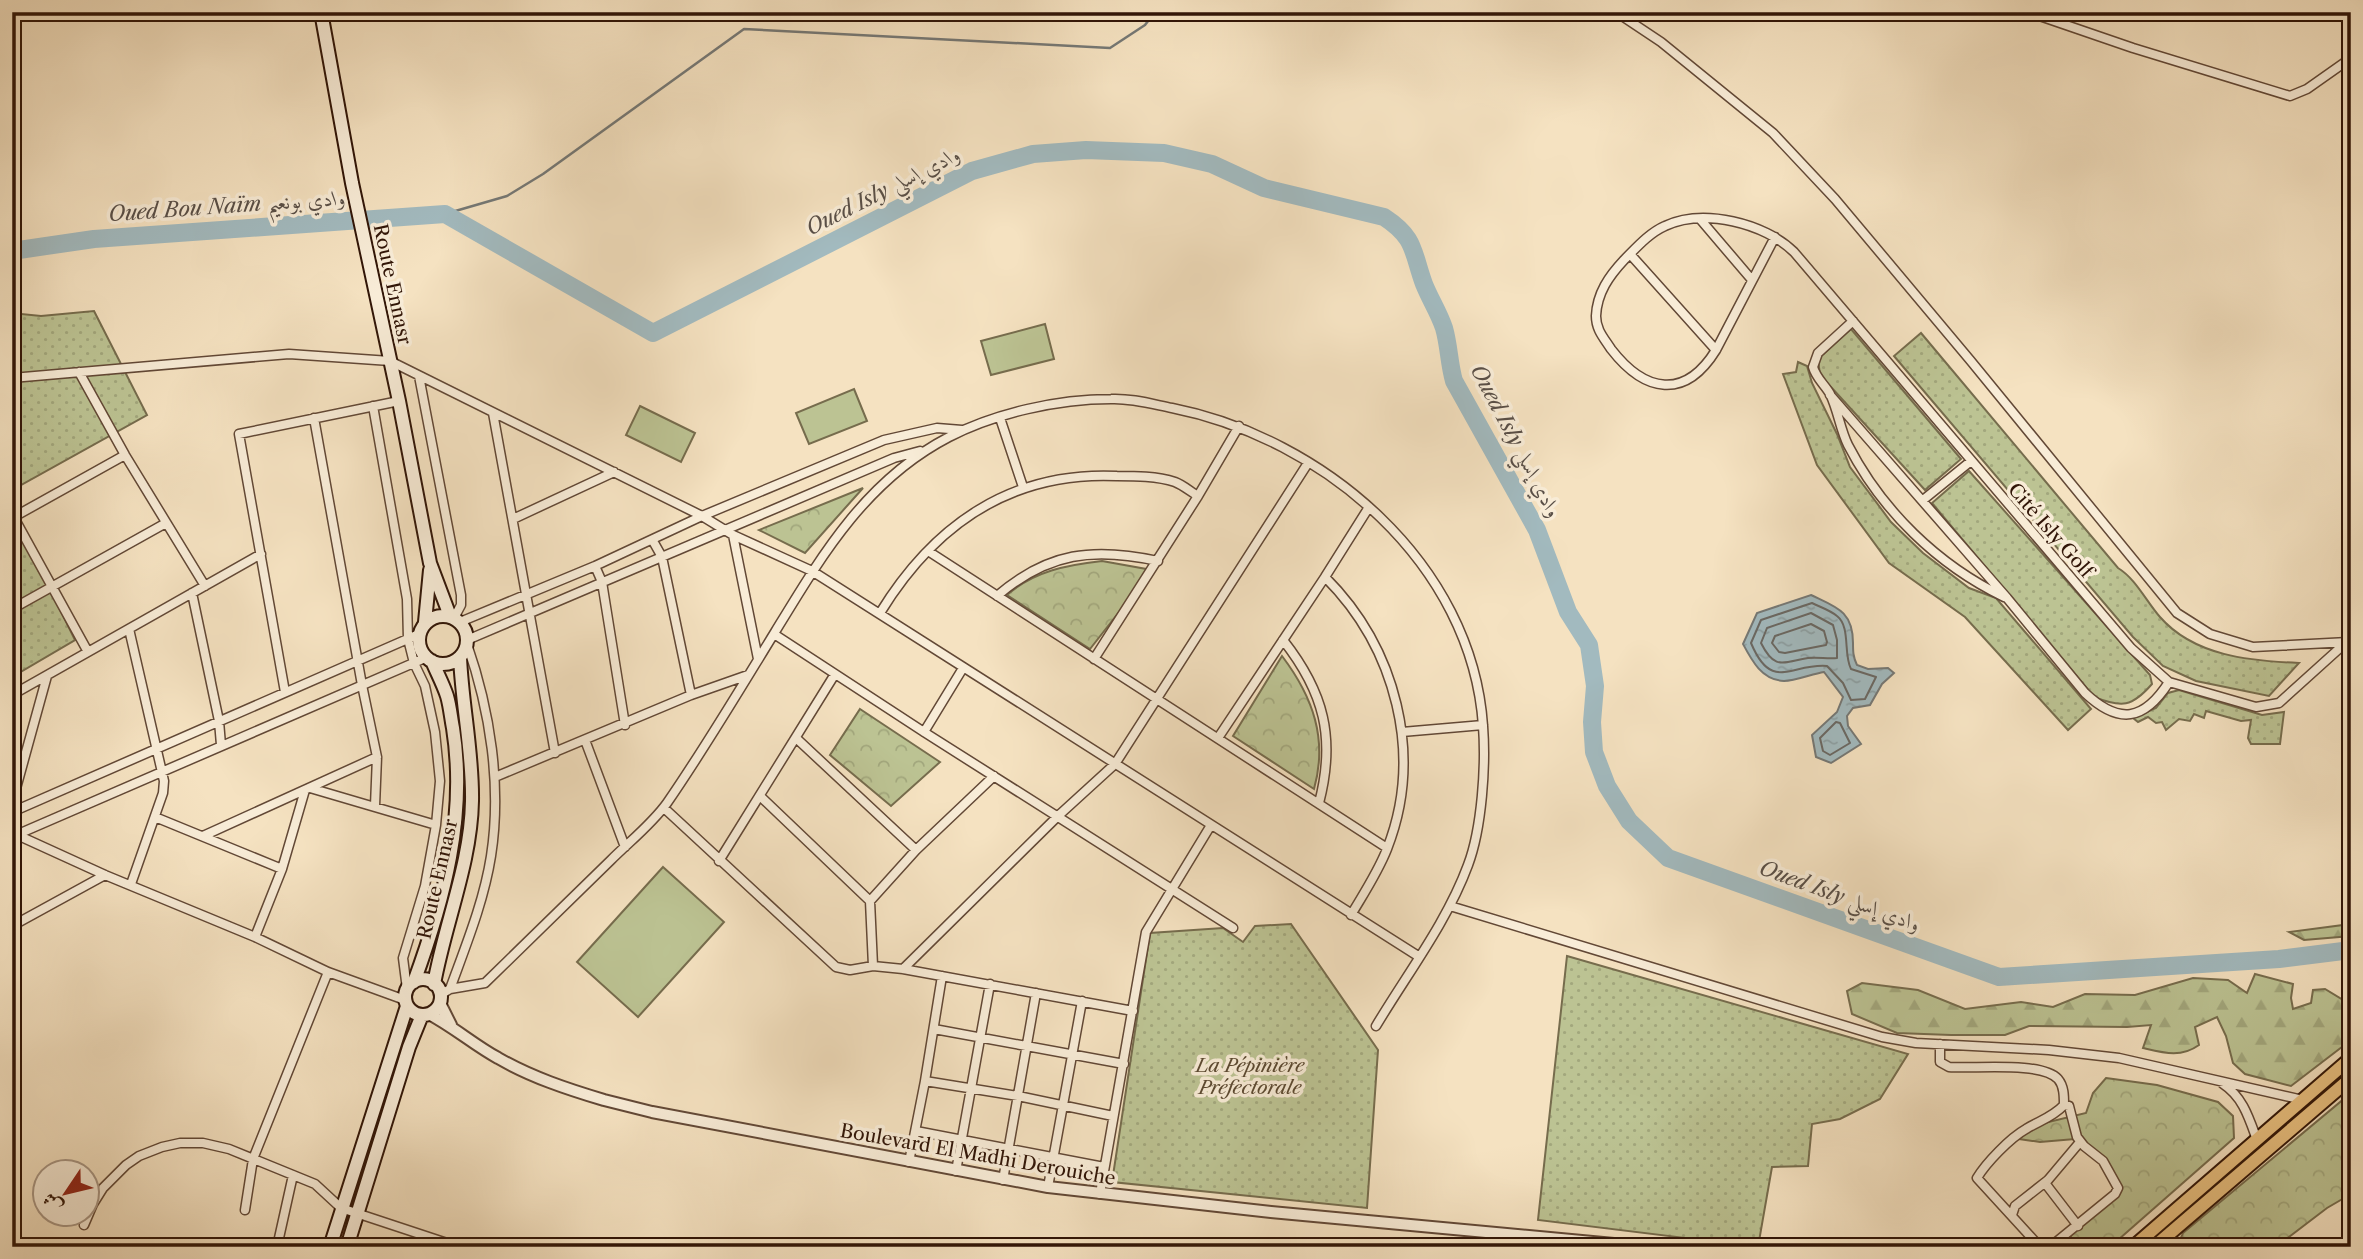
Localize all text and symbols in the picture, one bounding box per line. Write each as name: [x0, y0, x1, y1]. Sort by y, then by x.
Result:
water label: Oued Isly وادي إسلي: [801, 141, 968, 247]
water label: Oued Bou Naïm وادي بونعيم: [107, 185, 347, 235]
street label: Route Ennasr: [369, 222, 417, 347]
water label: Oued Isly وادي إسلي: [1458, 360, 1567, 525]
street label: Cité Isly Golf: [2003, 478, 2099, 584]
street label: Route Ennasr: [412, 817, 462, 941]
water label: Oued Isly وادي إسلي: [1753, 855, 1924, 944]
park label: La Pépinière Préfectorale: [1194, 1054, 1305, 1099]
street label: Boulevard El Madhi Derouiche: [838, 1119, 1117, 1190]
north arrow: [32, 1158, 102, 1228]
text: ش: [38, 1188, 67, 1217]

